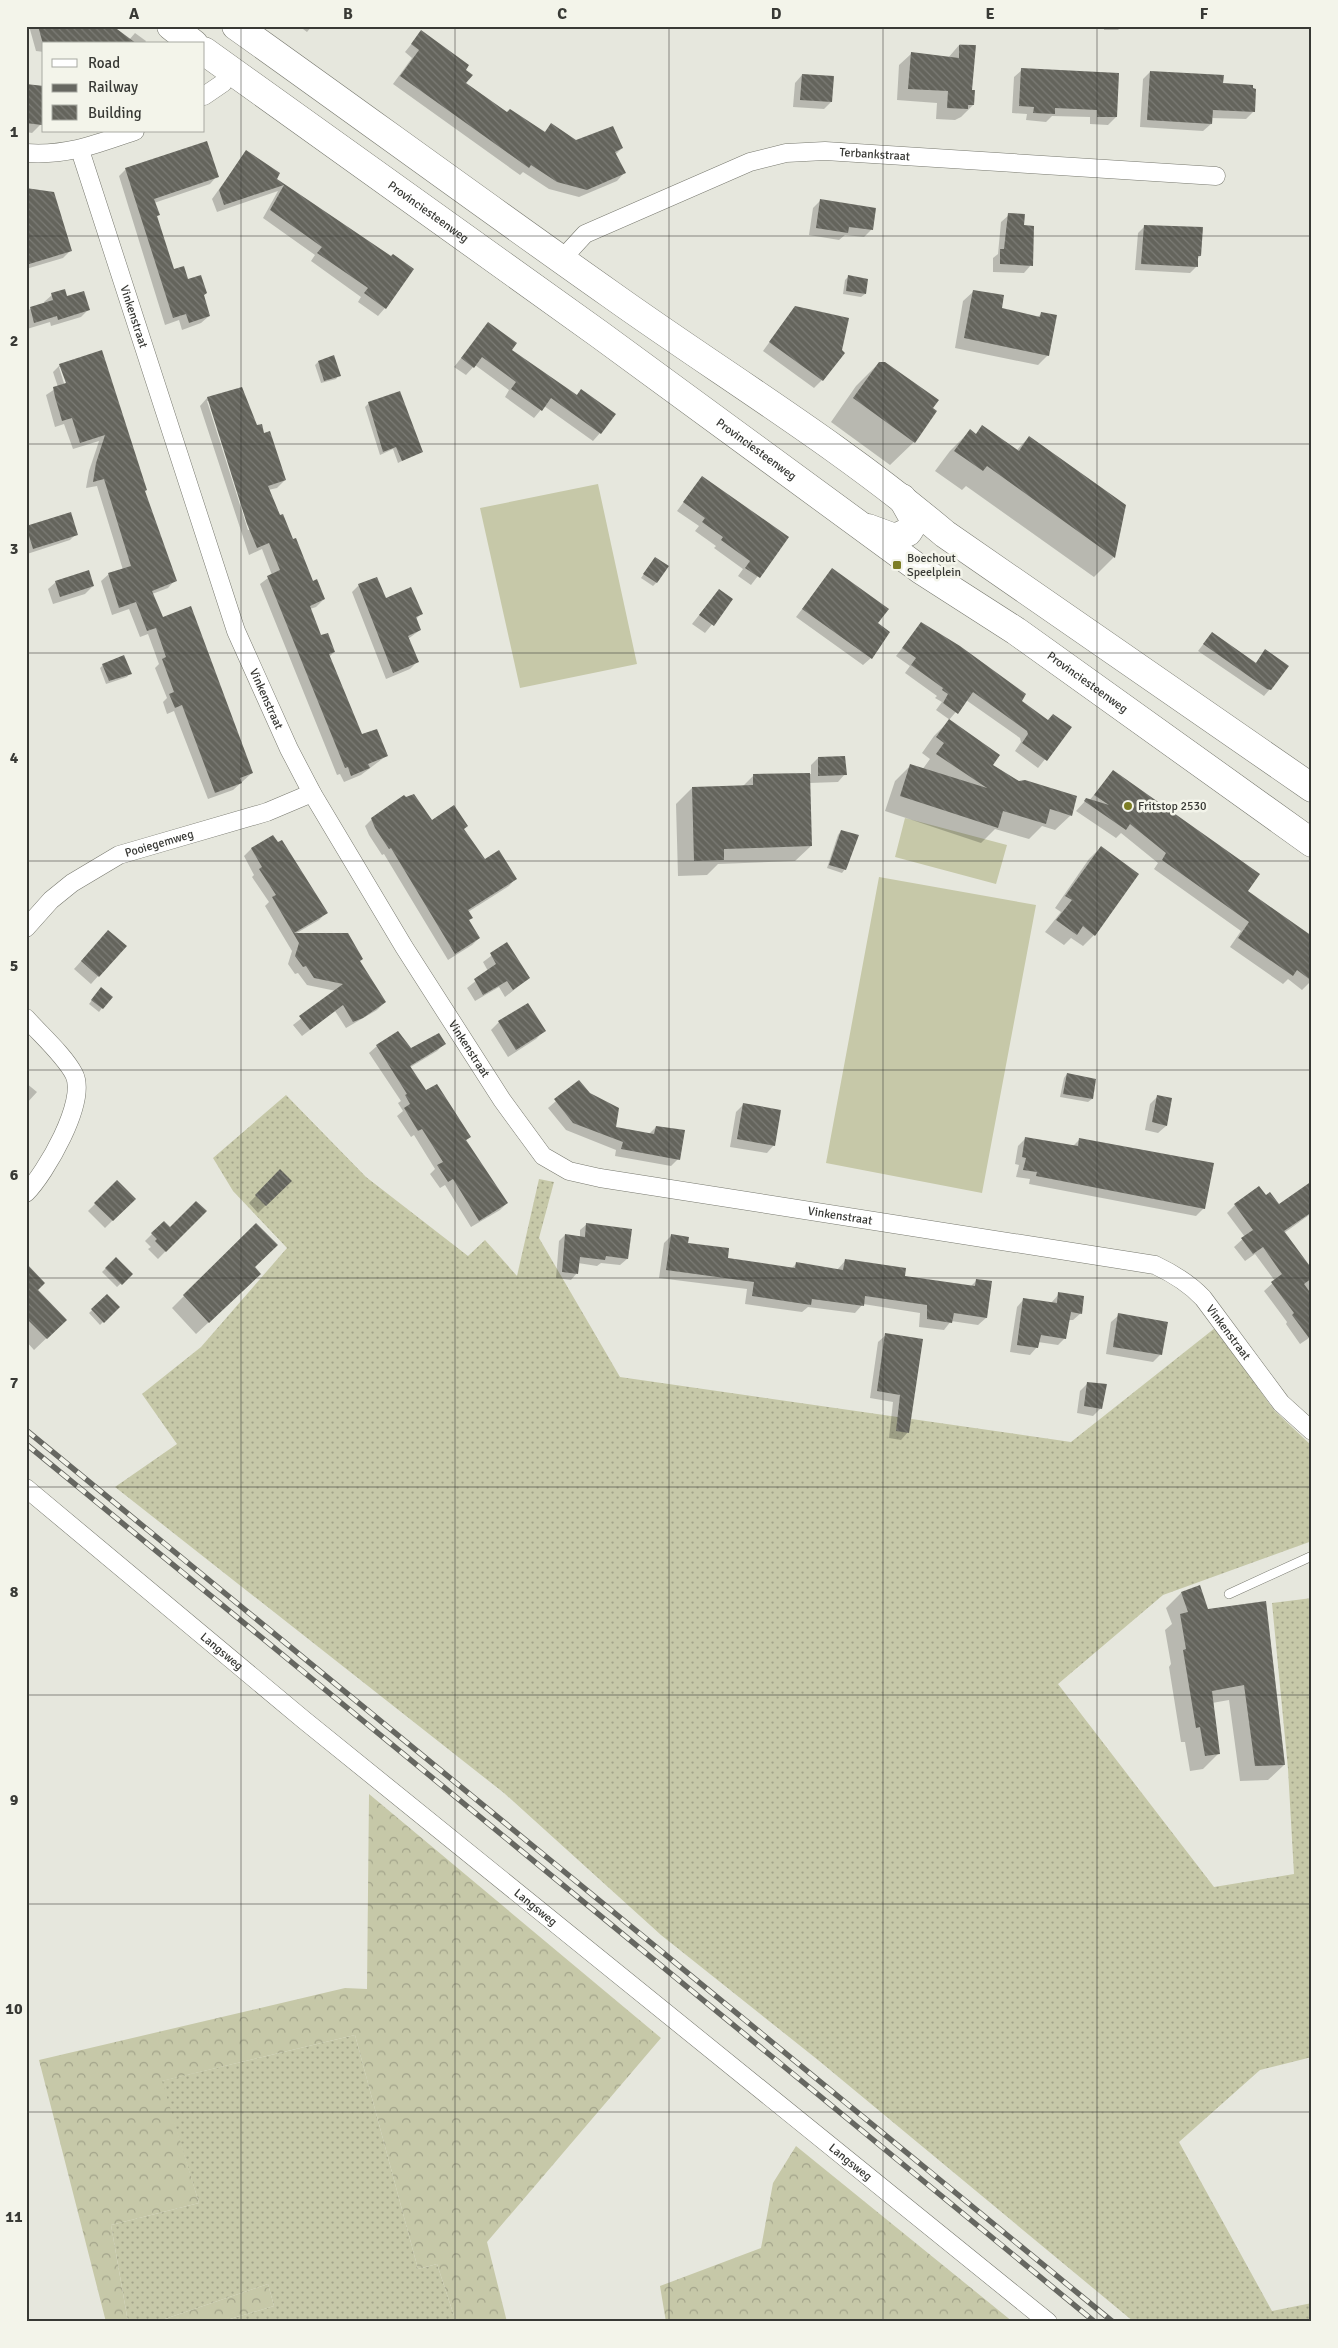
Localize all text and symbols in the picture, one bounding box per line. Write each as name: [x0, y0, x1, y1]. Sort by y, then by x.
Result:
text: A: [129, 4, 140, 24]
text: B: [343, 4, 353, 24]
text: C: [557, 4, 567, 24]
text: D: [771, 4, 782, 24]
text: E: [985, 4, 995, 24]
text: F: [1200, 4, 1209, 24]
legend: [42, 42, 205, 132]
text: Road: [88, 54, 120, 72]
text: Railway: [88, 78, 138, 96]
text: Building: [88, 104, 142, 122]
text: 1: [10, 122, 19, 142]
street label: Terbankstraat: [839, 145, 910, 164]
street label: Provinciesteenweg: [385, 178, 471, 246]
street label: Vinkenstraat: [116, 283, 151, 350]
text: 2: [10, 331, 18, 351]
street label: Provinciesteenweg: [713, 415, 799, 484]
text: 3: [10, 539, 18, 559]
place label: Boechout Speelplein: [907, 551, 961, 580]
marker: Boechout Speelplein: [891, 559, 903, 571]
street label: Provinciesteenweg: [1044, 649, 1131, 717]
street label: Vinkenstraat: [246, 666, 286, 732]
text: 4: [10, 748, 19, 768]
place label: Fritstop 2530: [1138, 799, 1207, 814]
marker: Fritstop 2530: [1122, 800, 1134, 812]
street label: Pooiegemweg: [123, 827, 195, 861]
text: 5: [10, 956, 18, 976]
street label: Vinkenstraat: [445, 1018, 493, 1081]
text: 6: [10, 1165, 19, 1185]
street label: Vinkenstraat: [807, 1204, 873, 1229]
street label: Vinkenstraat: [1203, 1302, 1253, 1363]
text: 7: [10, 1373, 19, 1393]
text: 8: [10, 1582, 19, 1602]
street label: Langsweg: [197, 1630, 246, 1674]
text: 9: [10, 1790, 19, 1810]
street label: Langsweg: [511, 1886, 560, 1930]
text: 10: [5, 1999, 23, 2019]
street label: Langsweg: [825, 2141, 875, 2184]
text: 11: [5, 2207, 23, 2227]

